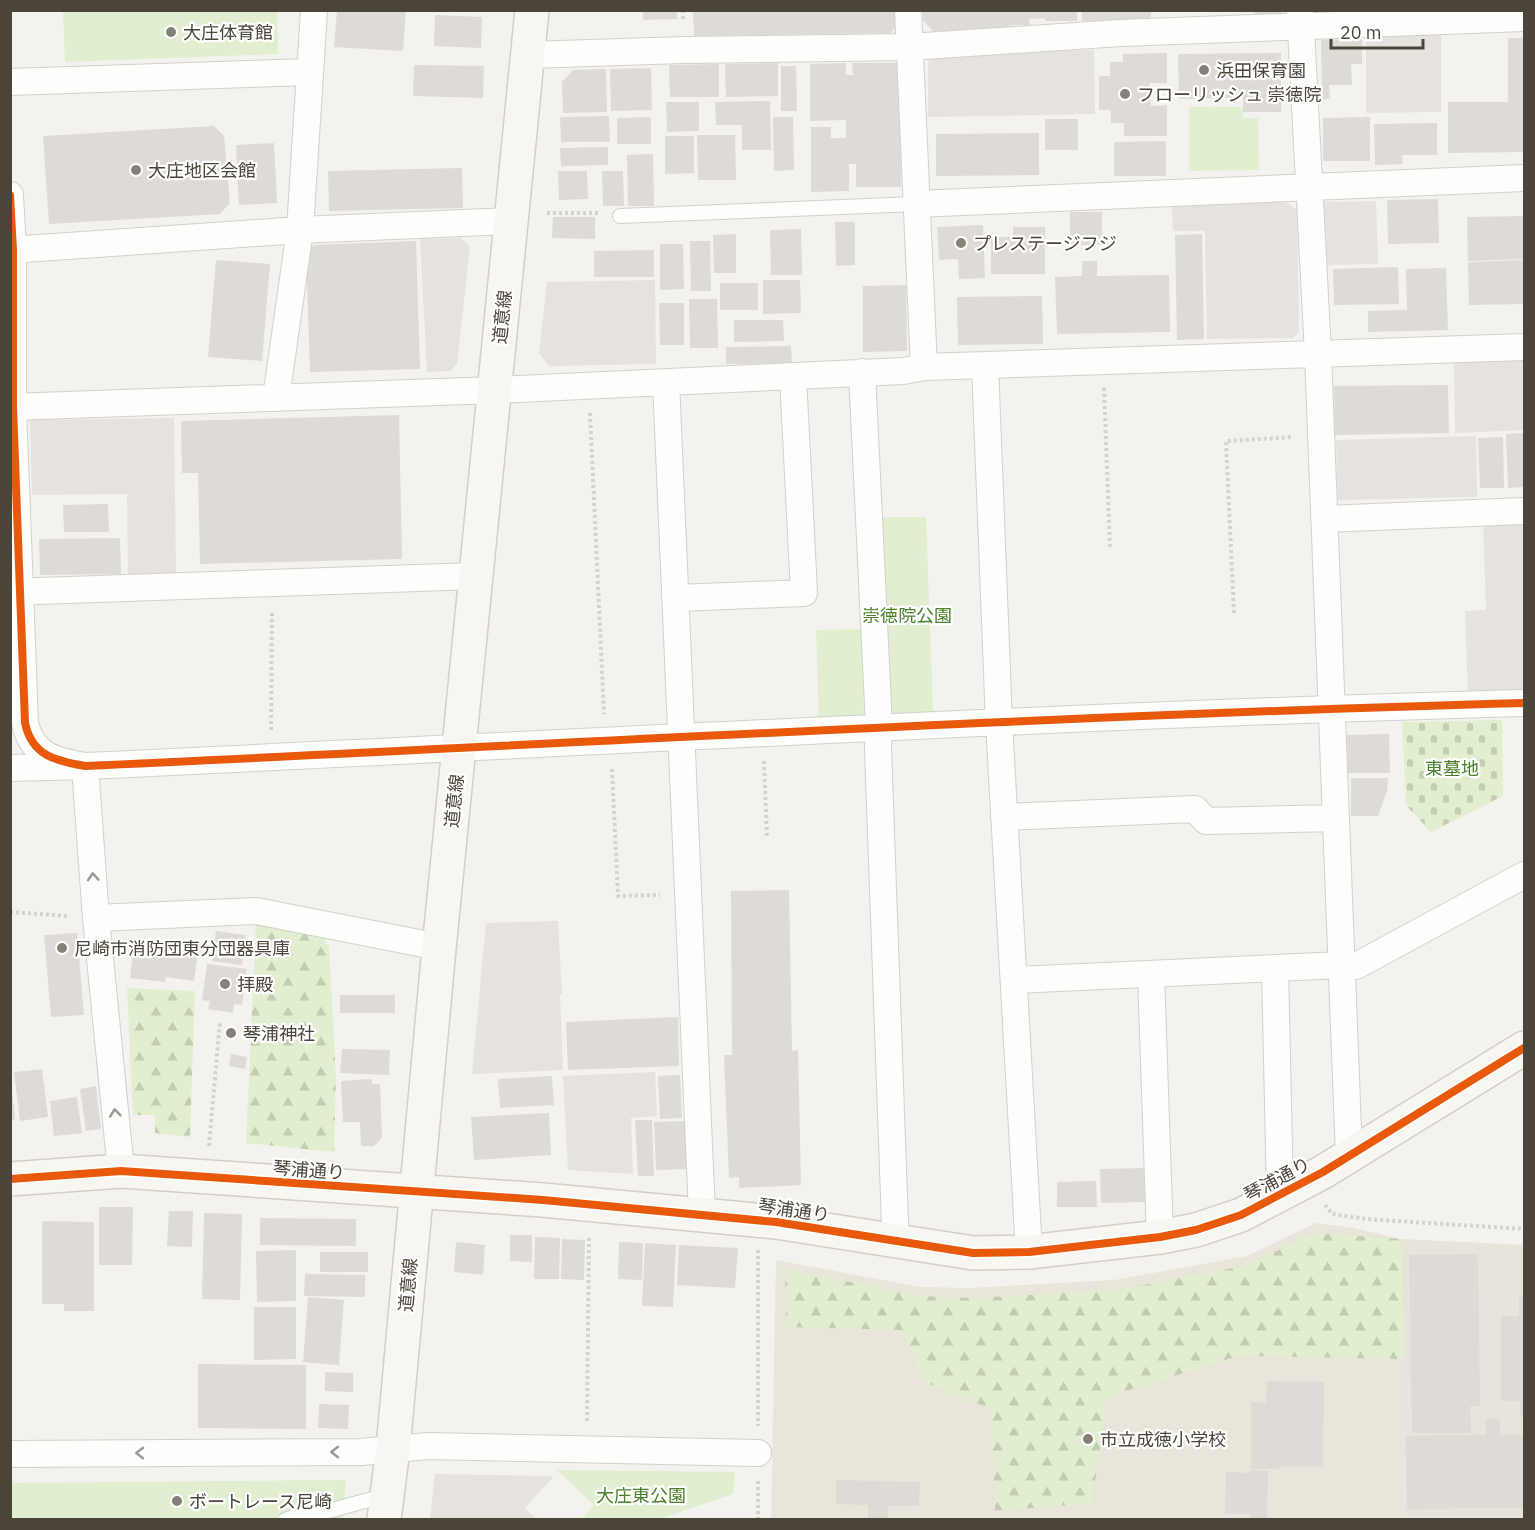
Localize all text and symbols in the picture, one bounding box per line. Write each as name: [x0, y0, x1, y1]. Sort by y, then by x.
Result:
scale bar: [1331, 12, 1422, 50]
place label: 大庄体育館: [183, 21, 273, 44]
text: 20 m: [1340, 21, 1382, 44]
marker: 大庄体育館: [164, 25, 178, 39]
place label: 浜田保育園: [1216, 59, 1306, 82]
marker: 浜田保育園: [1197, 63, 1211, 77]
place label: フローリッシュ 崇徳院: [1137, 83, 1321, 106]
marker: フローリッシュ 崇徳院: [1118, 87, 1132, 101]
place label: 大庄地区会館: [148, 159, 256, 182]
marker: 大庄地区会館: [129, 163, 143, 177]
place label: プレステージフジ: [973, 232, 1117, 255]
marker: プレステージフジ: [954, 236, 968, 250]
street label: 道意線: [488, 289, 516, 345]
park label: 崇徳院公園: [862, 604, 952, 627]
park label: 東墓地: [1425, 757, 1479, 780]
street label: 道意線: [440, 773, 468, 829]
one-way arrow: [87, 873, 100, 882]
place label: 尼崎市消防団東分団器具庫: [74, 937, 290, 960]
marker: 尼崎市消防団東分団器具庫: [55, 941, 69, 955]
place label: 拝殿: [237, 973, 273, 996]
marker: 拝殿: [218, 977, 232, 991]
place label: 琴浦神社: [243, 1022, 315, 1045]
marker: 琴浦神社: [224, 1026, 238, 1040]
one-way arrow: [109, 1109, 122, 1118]
street label: 琴浦通り: [1240, 1152, 1314, 1206]
street label: 琴浦通り: [272, 1156, 346, 1184]
street label: 琴浦通り: [757, 1194, 831, 1226]
street label: 道意線: [394, 1257, 422, 1313]
place label: 市立成徳小学校: [1100, 1428, 1226, 1451]
marker: 市立成徳小学校: [1081, 1432, 1095, 1446]
one-way arrow: [330, 1446, 339, 1458]
one-way arrow: [135, 1447, 144, 1459]
park label: 大庄東公園: [596, 1484, 686, 1507]
place label: ボートレース尼崎: [189, 1490, 332, 1513]
marker: ボートレース尼崎: [170, 1494, 184, 1508]

